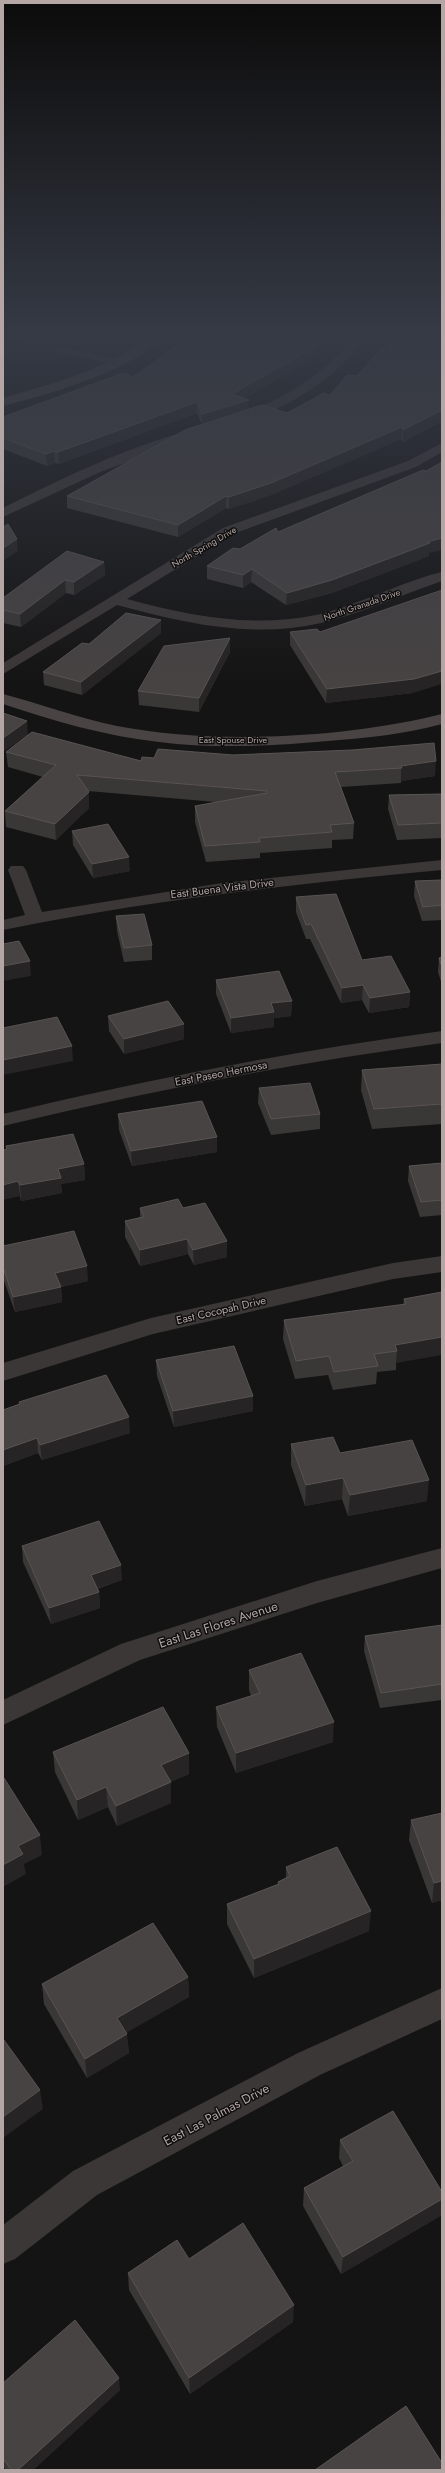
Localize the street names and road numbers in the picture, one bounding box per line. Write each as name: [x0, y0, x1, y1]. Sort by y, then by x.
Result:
street label: North Spring Drive: [169, 523, 239, 570]
street label: North Granada Drive: [322, 585, 402, 624]
street label: East Spouse Drive: [199, 733, 268, 746]
street label: East Buena Vista Drive: [169, 874, 275, 902]
street label: East Paseo Hermosa: [173, 1056, 269, 1090]
street label: East Cocopah Drive: [175, 1292, 268, 1328]
street label: East Las Flores Avenue: [156, 1596, 280, 1653]
street label: East Las Palmas Drive: [160, 2078, 273, 2150]

